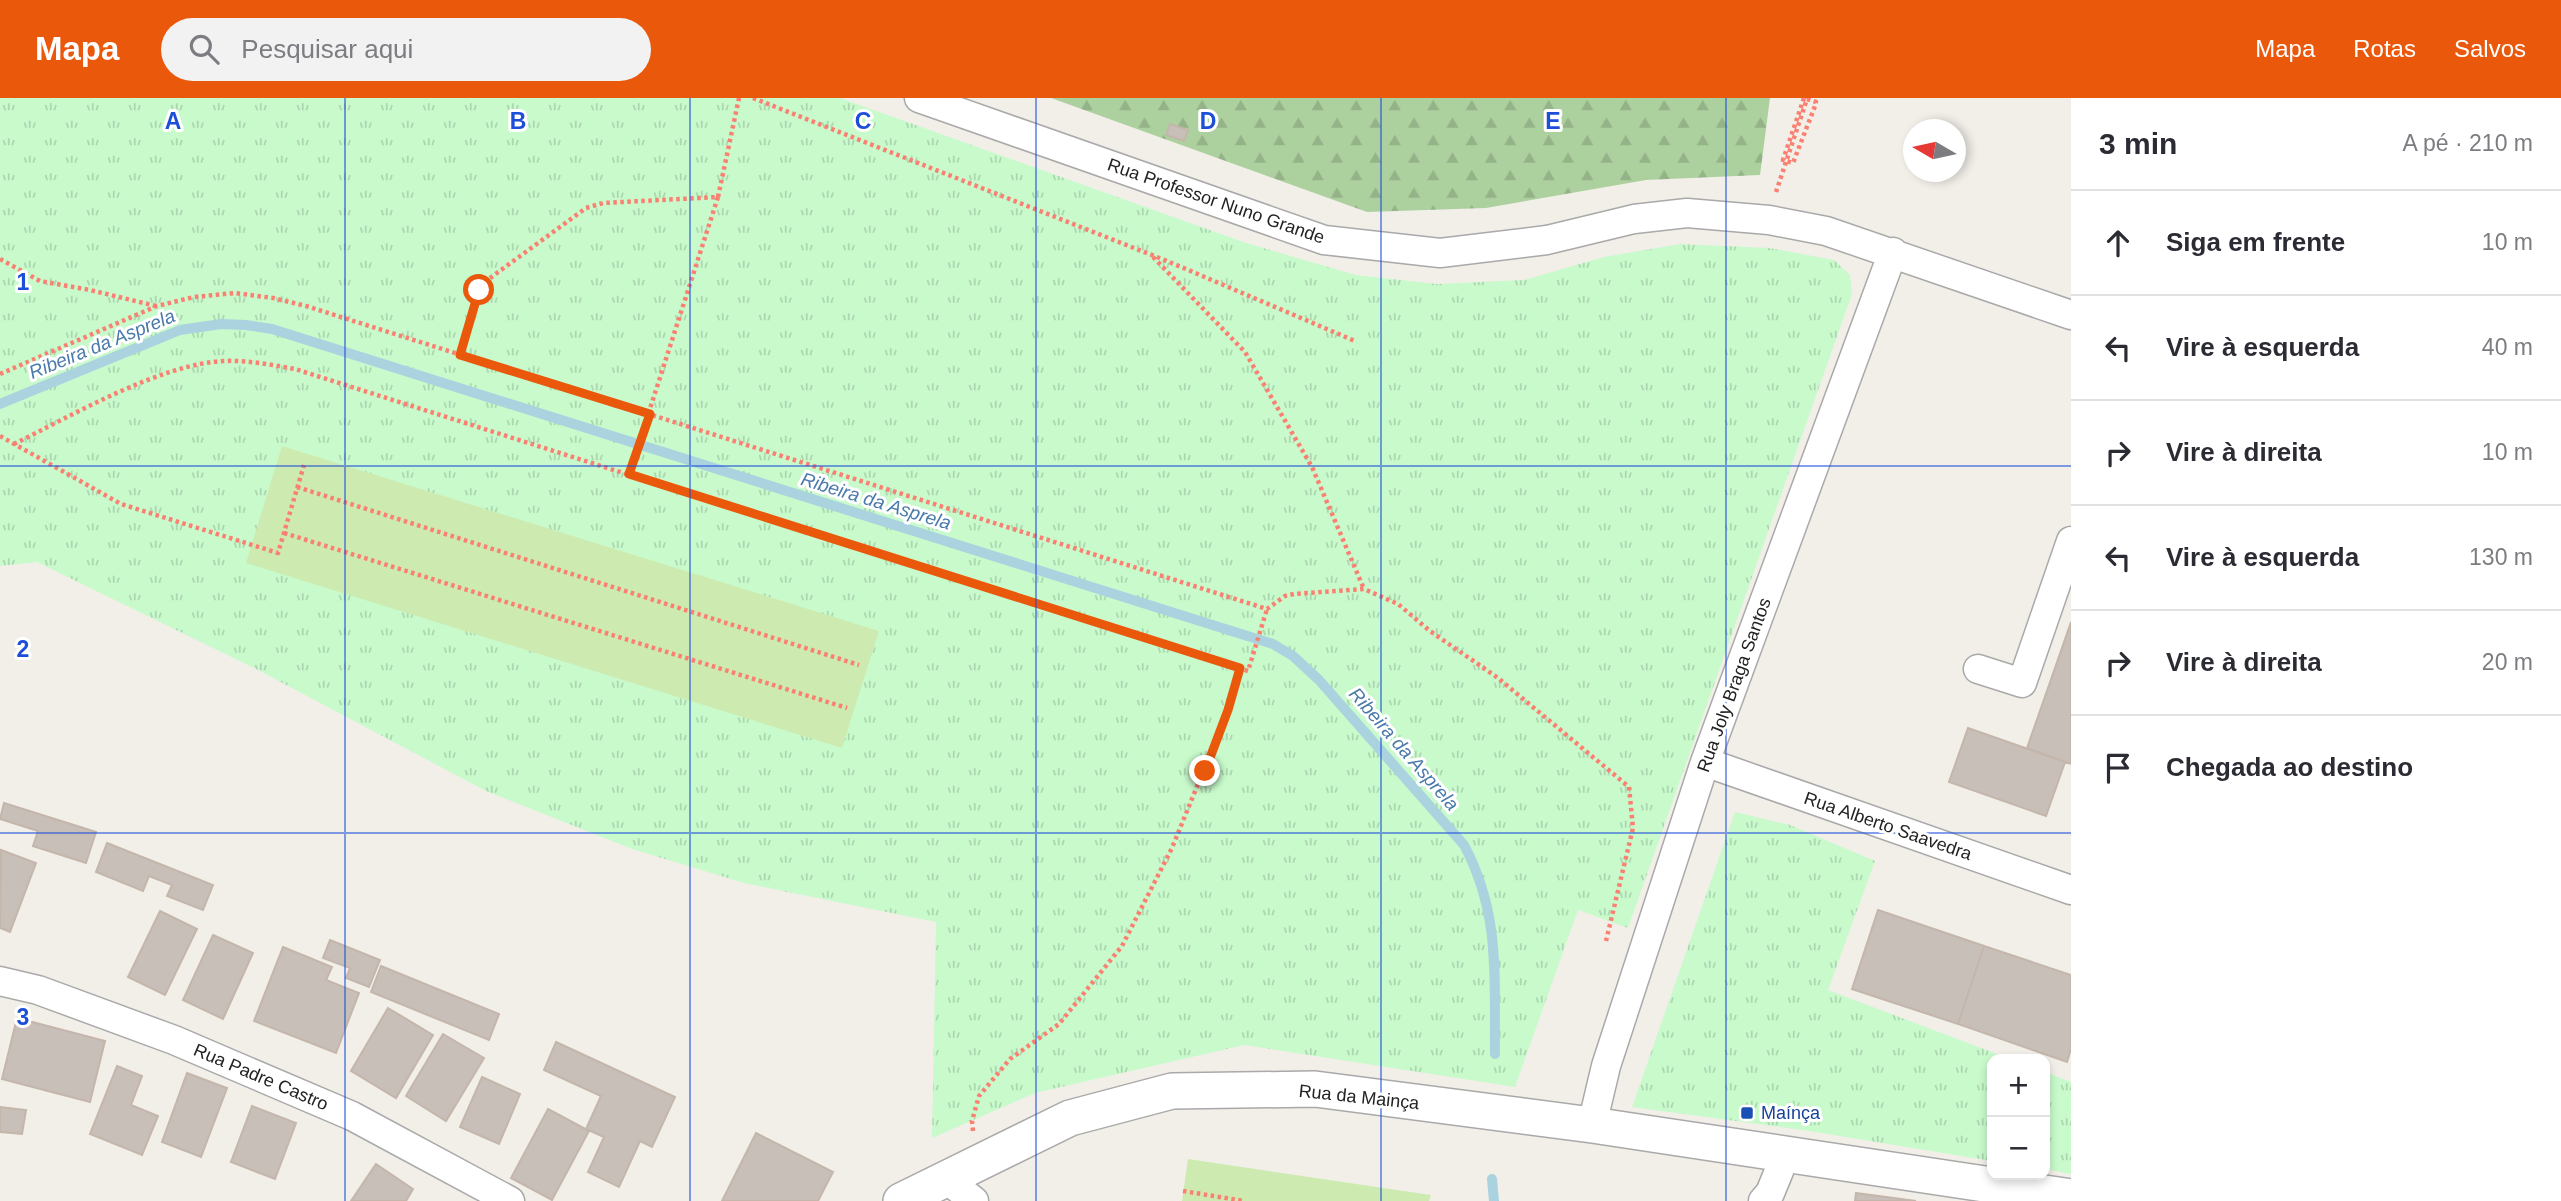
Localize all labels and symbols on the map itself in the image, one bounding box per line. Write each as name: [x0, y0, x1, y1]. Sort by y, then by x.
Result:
text: A: [165, 108, 181, 134]
text: B: [510, 108, 526, 134]
text: C: [855, 108, 871, 134]
text: D: [1200, 108, 1216, 134]
text: E: [1545, 108, 1561, 134]
north arrow: [1903, 119, 1966, 182]
street label: Rua Professor Nuno Grande: [1105, 154, 1327, 248]
text: 1: [17, 269, 30, 295]
route start: [463, 274, 494, 305]
water label: Ribeira da Asprela: [26, 305, 178, 383]
water label: Ribeira da Asprela: [799, 468, 953, 534]
street label: Rua Joly Braga Santos: [1693, 595, 1775, 775]
text: 2: [17, 636, 29, 662]
water label: Ribeira da Asprela: [1345, 683, 1463, 815]
route end: [1189, 755, 1220, 786]
street label: Rua Alberto Saavedra: [1801, 788, 1975, 864]
text: 3: [17, 1004, 29, 1030]
street label: Rua Padre Castro: [191, 1040, 331, 1114]
street label: Rua da Mainça: [1298, 1081, 1421, 1113]
place label: Maínça: [1761, 1103, 1821, 1123]
marker: Maínça: [1739, 1105, 1755, 1121]

